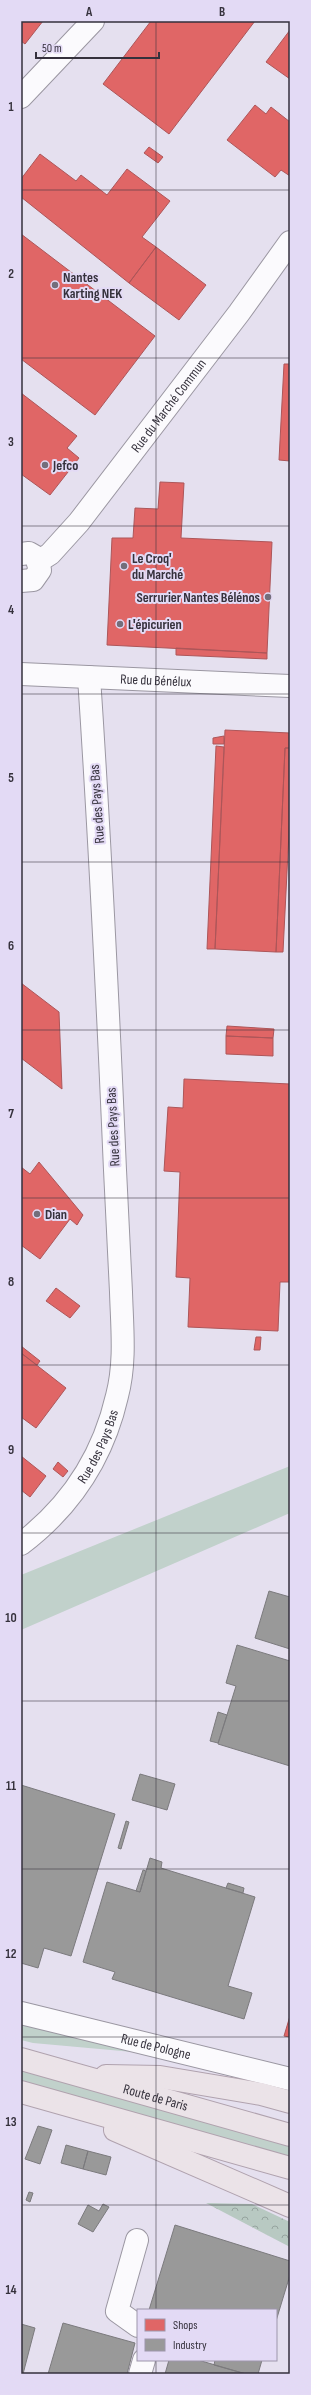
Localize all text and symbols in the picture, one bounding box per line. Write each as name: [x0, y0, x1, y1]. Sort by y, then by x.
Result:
text: A: [85, 4, 93, 20]
text: B: [219, 4, 225, 20]
scale bar: [36, 34, 159, 60]
text: 50 m: [42, 41, 62, 56]
text: 1: [8, 99, 14, 115]
text: 2: [8, 266, 14, 282]
place label: Nantes Karting NEK: [63, 269, 122, 302]
marker: Nantes Karting NEK: [50, 280, 60, 290]
street label: Rue du Marché Commun: [127, 355, 209, 456]
text: 3: [8, 434, 14, 450]
place label: Jefco: [52, 457, 78, 474]
marker: Jefco: [40, 460, 50, 470]
place label: Le Croq' du Marché: [132, 550, 183, 583]
marker: Le Croq' du Marché: [119, 561, 129, 571]
place label: Serrurier Nantes Bélénos: [137, 589, 260, 606]
marker: Serrurier Nantes Bélénos: [263, 592, 273, 602]
text: 4: [8, 602, 14, 618]
place label: L'épicurien: [128, 616, 182, 633]
marker: L'épicurien: [115, 619, 125, 629]
street label: Rue du Bénélux: [120, 670, 193, 690]
street label: Rue des Pays Bas: [86, 764, 108, 844]
text: 5: [8, 770, 14, 786]
text: 6: [8, 938, 14, 954]
street label: Rue des Pays Bas: [102, 1087, 124, 1167]
text: 7: [8, 1106, 14, 1122]
place label: Dian: [45, 1206, 67, 1223]
marker: Dian: [32, 1209, 42, 1219]
text: 8: [8, 1274, 14, 1290]
street label: Rue des Pays Bas: [73, 1408, 122, 1487]
text: 9: [8, 1442, 14, 1458]
text: 10: [5, 1610, 17, 1626]
text: 11: [6, 1778, 16, 1794]
text: 12: [6, 1946, 17, 1962]
street label: Rue de Pologne: [119, 2029, 193, 2063]
street label: Route de Paris: [121, 2080, 190, 2114]
text: 13: [6, 2114, 17, 2130]
text: 14: [5, 2282, 17, 2298]
legend: [137, 2309, 277, 2361]
text: Shops: [173, 2318, 198, 2333]
text: Industry: [173, 2338, 207, 2353]

